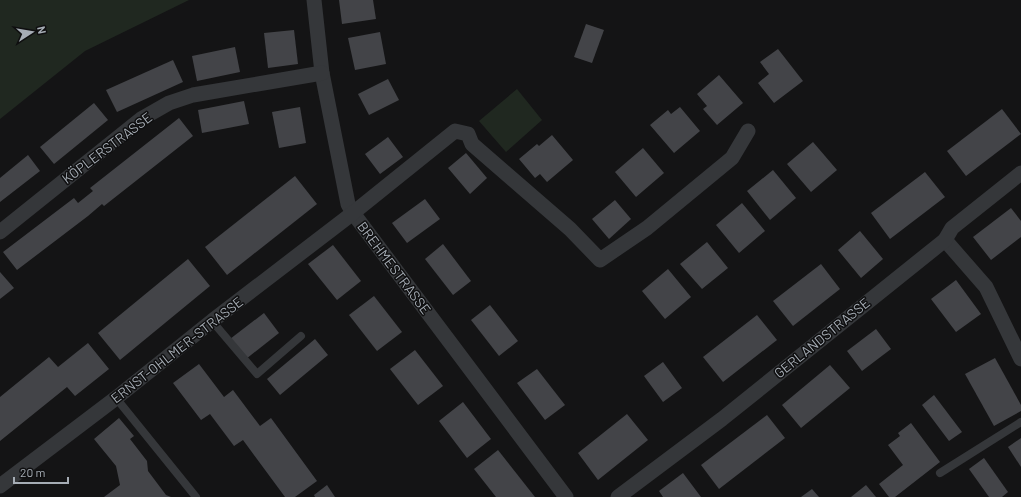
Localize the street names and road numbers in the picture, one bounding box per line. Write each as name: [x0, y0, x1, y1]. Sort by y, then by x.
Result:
street label: KÖPLERSTRASSE: [58, 108, 155, 187]
street label: BREHMESTRASSE: [354, 218, 435, 317]
street label: ERNST-OHLMER-STRASSE: [107, 293, 246, 406]
street label: GERLANDSTRASSE: [770, 294, 873, 381]

